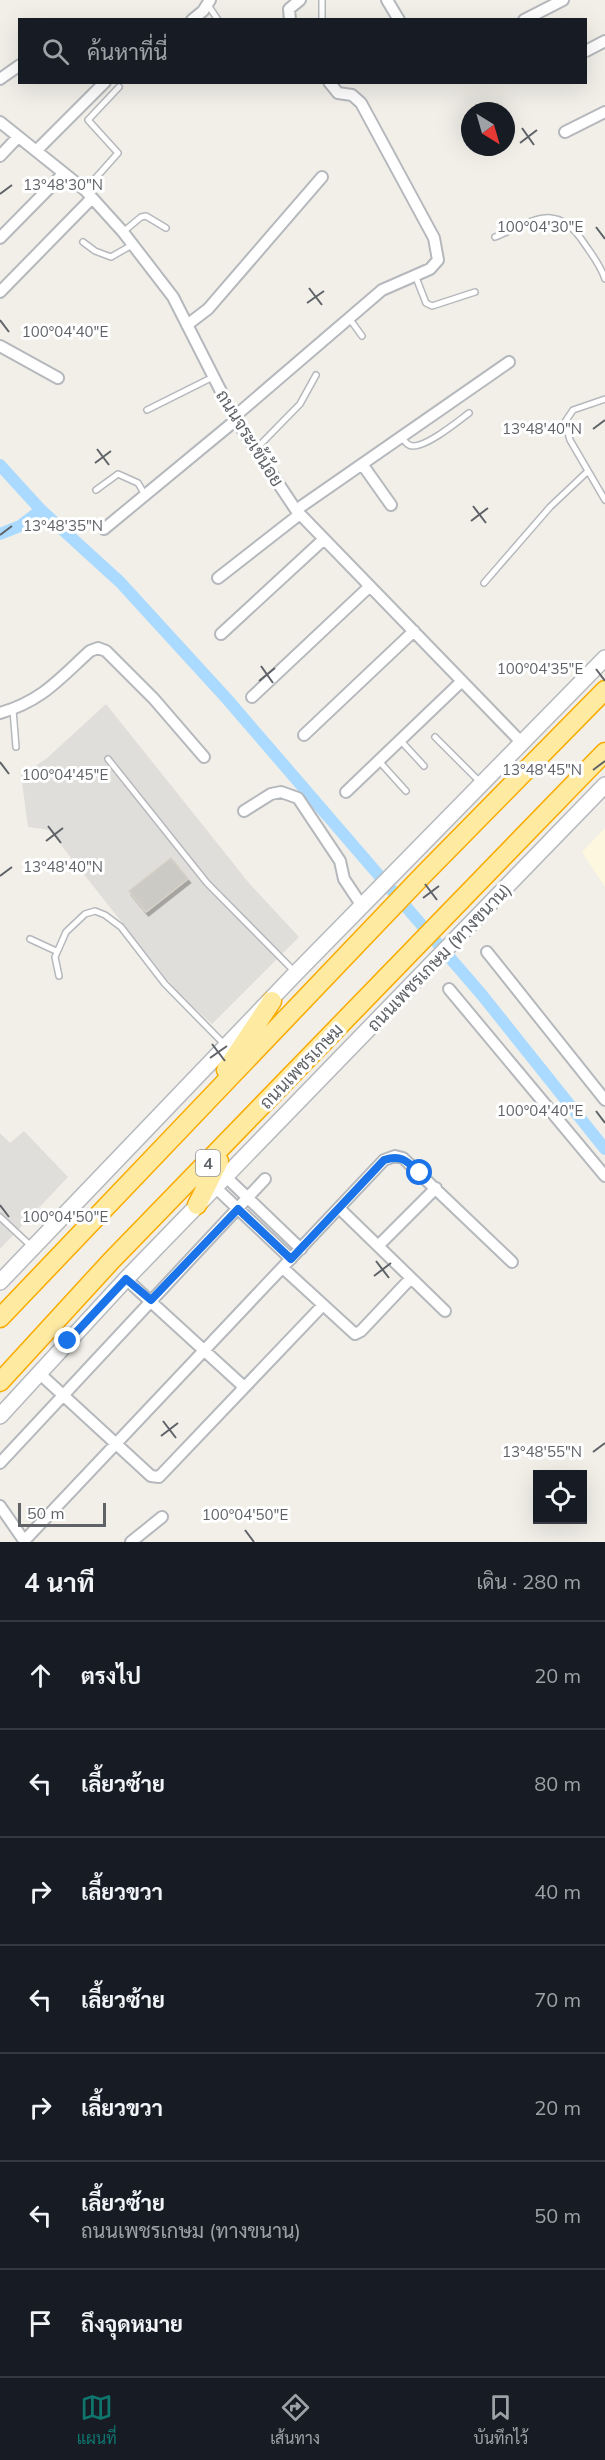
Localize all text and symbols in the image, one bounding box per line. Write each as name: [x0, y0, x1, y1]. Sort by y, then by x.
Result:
search box: [18, 18, 587, 84]
icon: search: [39, 35, 72, 68]
text: ค้นหาที่นี่: [87, 38, 167, 66]
north arrow: [461, 102, 515, 156]
text: 13°48'30"N: [23, 175, 103, 194]
text: 100°04'30"E: [497, 217, 583, 236]
text: 100°04'40"E: [22, 322, 108, 341]
street label: ถนนจระเข้น้อย: [211, 385, 289, 491]
text: 13°48'40"N: [502, 419, 582, 438]
text: 13°48'35"N: [23, 516, 103, 535]
text: 100°04'35"E: [497, 659, 583, 678]
text: 13°48'45"N: [502, 760, 582, 779]
text: 100°04'45"E: [22, 765, 108, 784]
text: 13°48'40"N: [23, 857, 103, 876]
street label: ถนนเพชรเกษม (ทางขนาน): [362, 878, 516, 1036]
street label: ถนนเพชรเกษม: [254, 1018, 348, 1114]
text: 100°04'40"E: [497, 1101, 583, 1120]
road number: 4: [196, 1150, 220, 1176]
route start: [406, 1159, 432, 1185]
text: 100°04'50"E: [22, 1207, 108, 1226]
route end: [54, 1327, 80, 1353]
text: 13°48'55"N: [502, 1442, 582, 1461]
map controls: [533, 1470, 587, 1524]
button: locate: [533, 1470, 587, 1524]
scale bar: [18, 1500, 106, 1528]
text: 50 m: [27, 1503, 64, 1523]
text: 100°04'50"E: [202, 1505, 288, 1524]
text: 4 นาที: [24, 1566, 95, 1599]
text: เดิน · 280 m: [476, 1569, 581, 1594]
icon: ahead: [24, 1659, 57, 1692]
text: ตรงไป: [81, 1662, 141, 1690]
text: 20 m: [534, 1663, 581, 1688]
icon: left: [24, 1767, 57, 1800]
text: เลี้ยวซ้าย: [81, 1770, 165, 1798]
text: 80 m: [534, 1771, 581, 1796]
icon: right: [24, 1875, 57, 1908]
text: เลี้ยวขวา: [81, 1878, 163, 1906]
text: 40 m: [534, 1879, 581, 1904]
icon: left: [24, 1983, 57, 2016]
text: เลี้ยวซ้าย: [81, 1986, 165, 2014]
text: 70 m: [534, 1987, 581, 2012]
icon: right: [24, 2091, 57, 2124]
text: เลี้ยวขวา: [81, 2094, 163, 2122]
text: 20 m: [534, 2095, 581, 2120]
text: เลี้ยวซ้าย: [81, 2189, 165, 2217]
icon: left: [24, 2199, 57, 2232]
text: 50 m: [534, 2203, 581, 2228]
text: ถนนเพชรเกษม (ทางขนาน): [81, 2218, 301, 2243]
icon: arrive: [24, 2307, 57, 2340]
text: ถึงจุดหมาย: [81, 2310, 183, 2338]
tab: แผนที่: [77, 2391, 117, 2448]
tab: เส้นทาง: [270, 2391, 320, 2448]
tab: บันทึกไว้: [474, 2391, 528, 2448]

